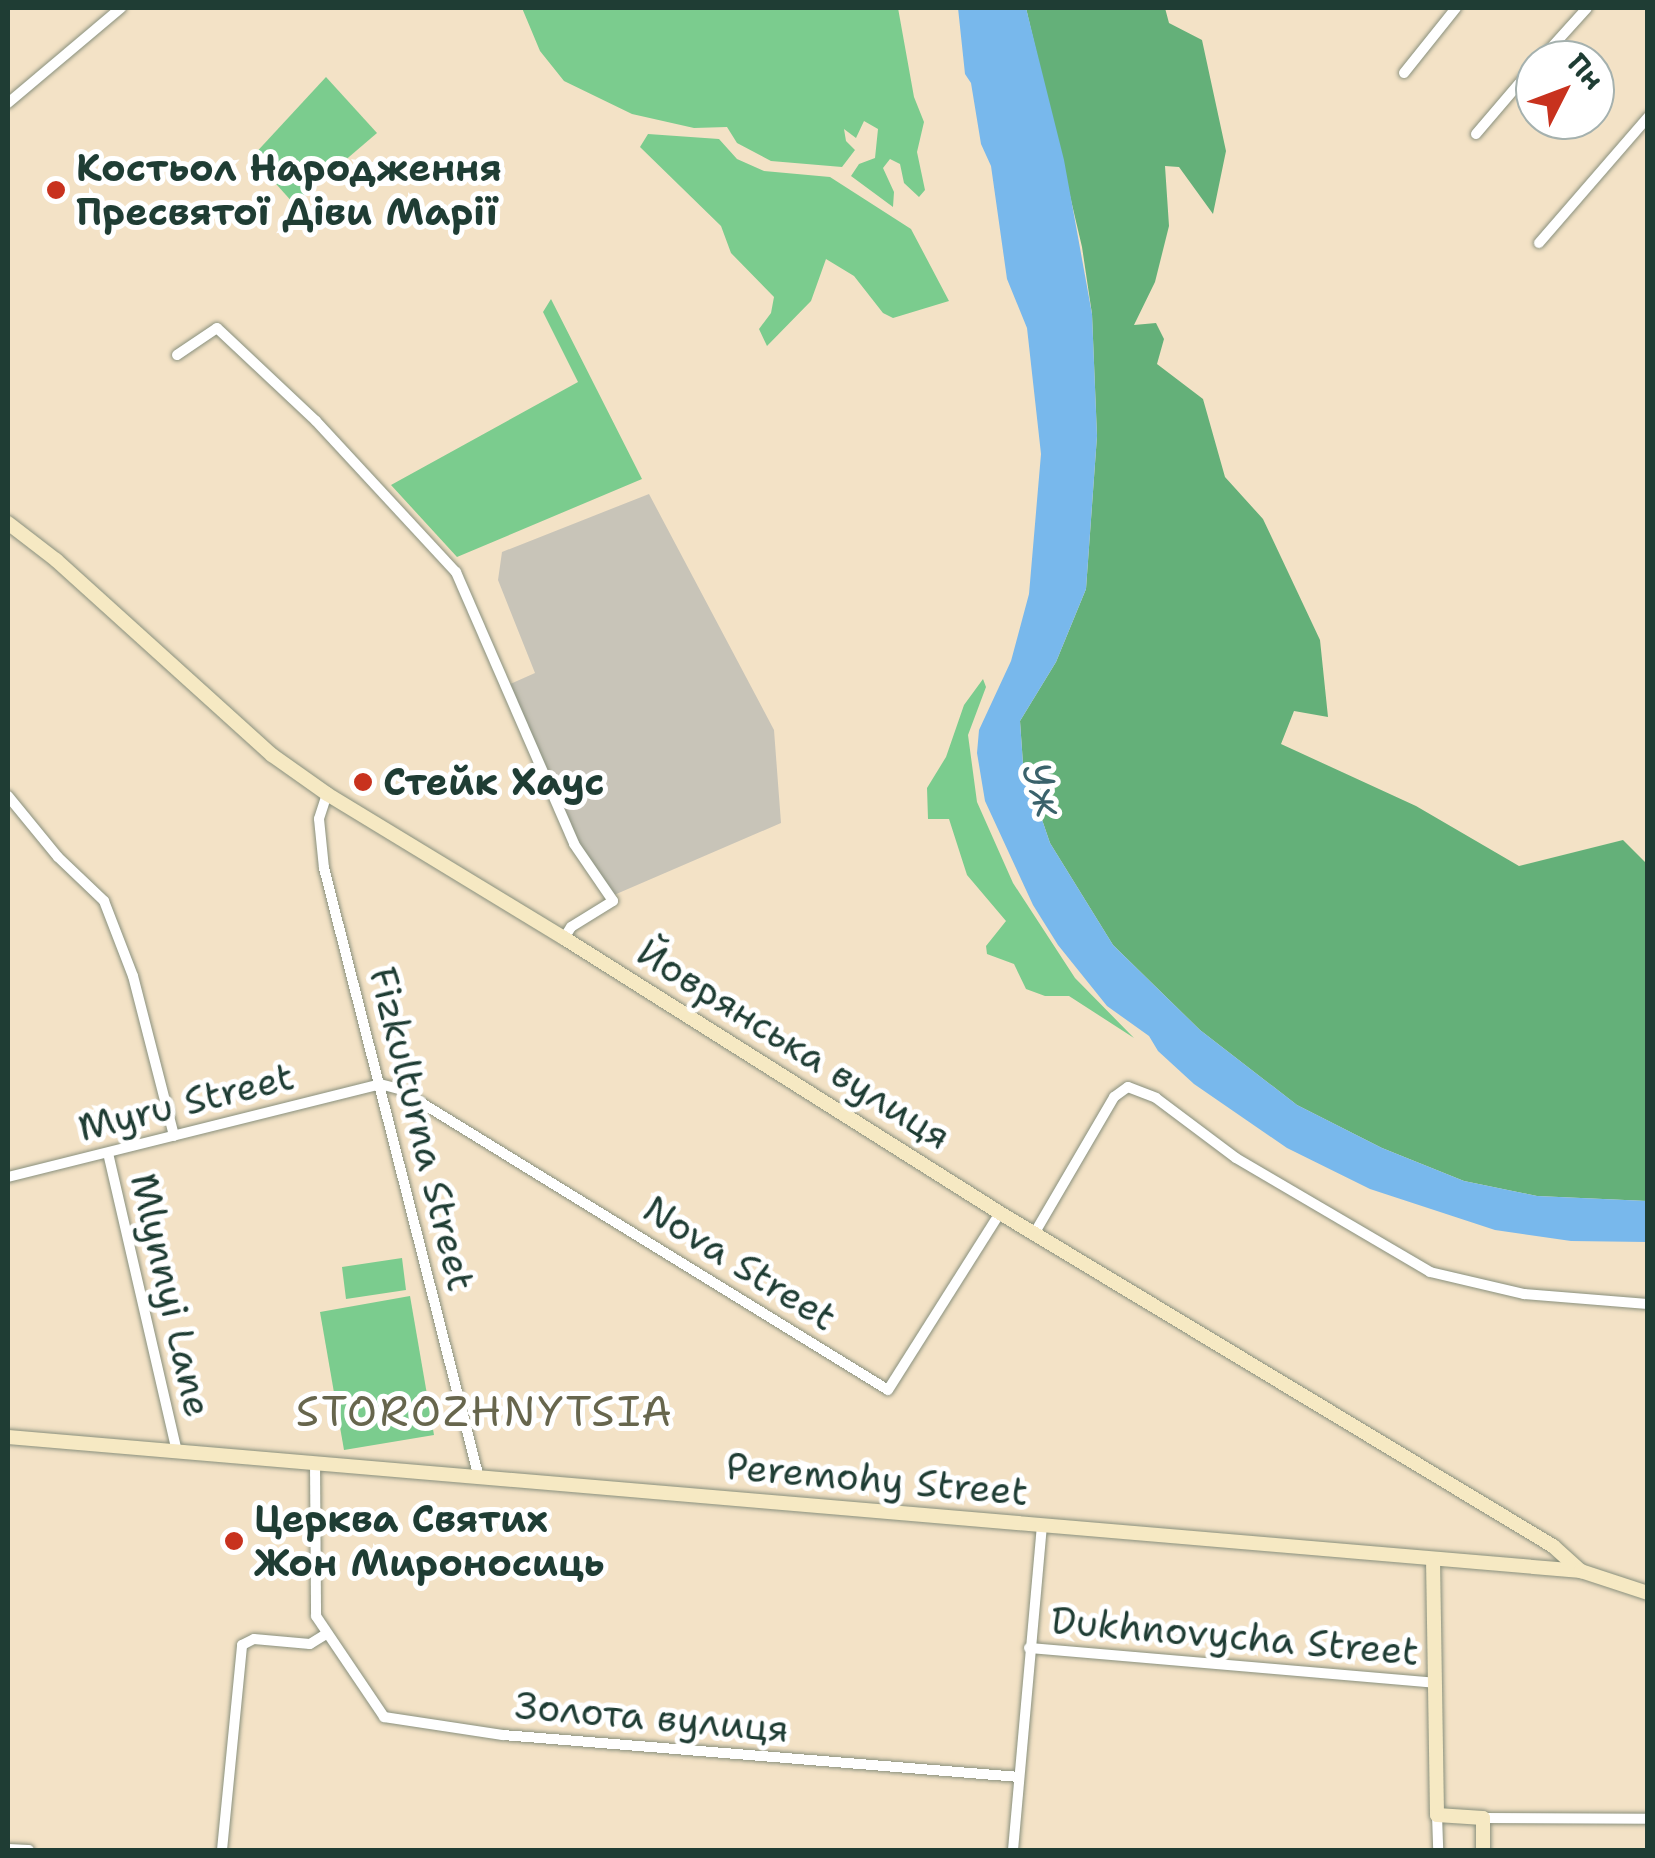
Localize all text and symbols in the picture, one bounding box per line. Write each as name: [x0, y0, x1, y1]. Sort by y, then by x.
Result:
north arrow: [1515, 40, 1615, 140]
text: Пн: [1559, 45, 1612, 98]
place label: Костьол Народження Пресвятої Діви Марії: [76, 145, 502, 234]
marker: Костьол Народження Пресвятої Діви Марії: [45, 179, 67, 201]
water label: Уж: [1012, 756, 1074, 822]
place label: Стейк Хаус: [383, 759, 605, 805]
marker: Стейк Хаус: [352, 771, 374, 793]
street label: Йоврянська вулиця: [629, 929, 959, 1159]
street label: Fizkulturna Street: [360, 962, 484, 1296]
street label: Myru Street: [73, 1053, 299, 1151]
street label: Mlynnyi Lane: [121, 1169, 221, 1421]
street label: Nova Street: [635, 1186, 845, 1340]
district label: STOROZHNYTSIA: [296, 1386, 674, 1436]
street label: Peremohy Street: [724, 1443, 1030, 1515]
place label: Церква Святих Жон Мироносиць: [254, 1496, 605, 1586]
marker: Церква Святих Жон Мироносиць: [223, 1530, 245, 1552]
street label: Dukhnovycha Street: [1049, 1597, 1421, 1675]
street label: Золота вулиця: [513, 1682, 791, 1752]

